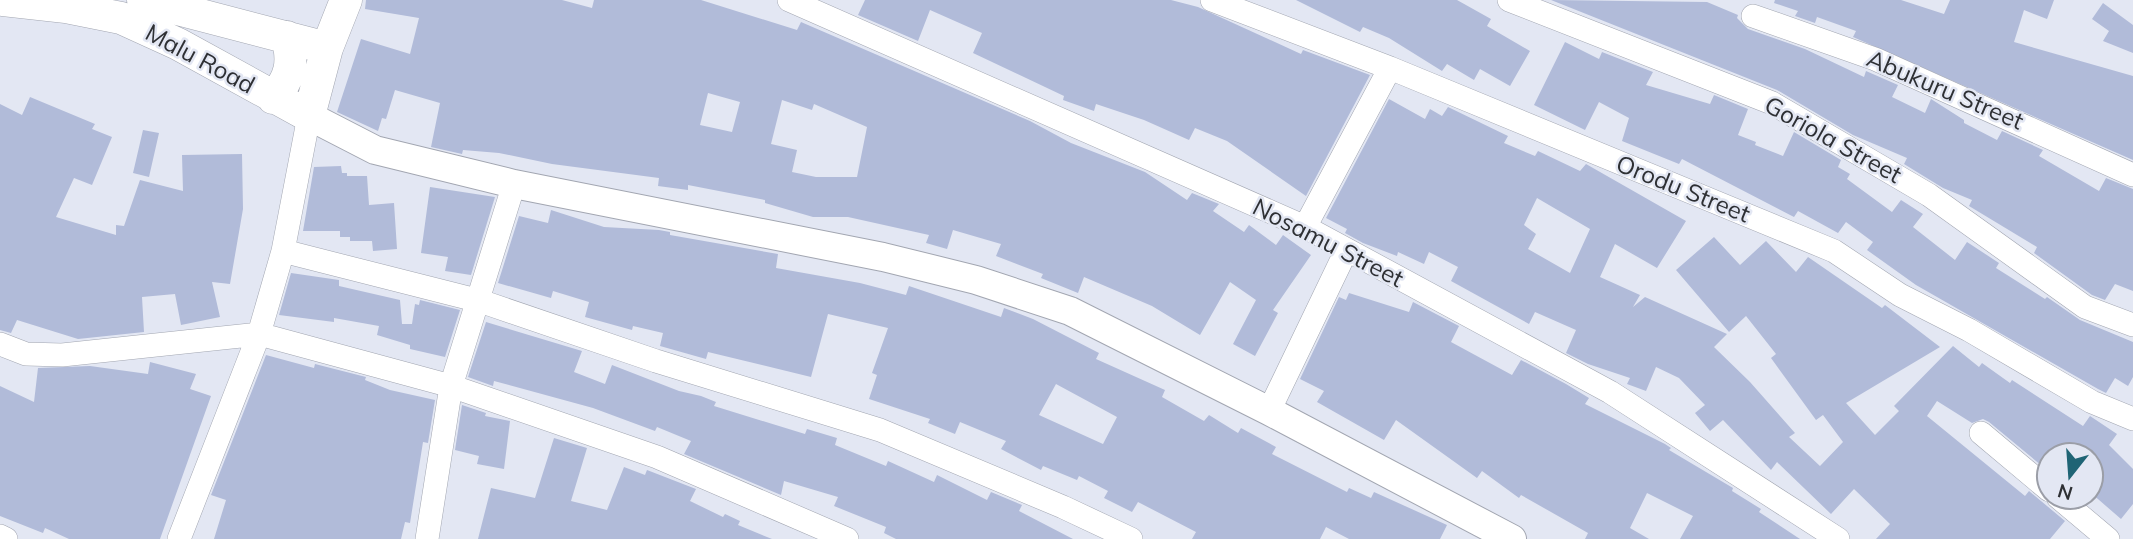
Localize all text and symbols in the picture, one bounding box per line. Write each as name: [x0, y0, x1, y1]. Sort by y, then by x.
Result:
street label: Malu Road: [141, 17, 260, 99]
street label: Abukuru Street: [1863, 43, 2028, 136]
street label: Goriola Street: [1760, 89, 1907, 189]
street label: Orodu Street: [1612, 148, 1755, 229]
street label: Nosamu Street: [1248, 191, 1409, 293]
north arrow: [2035, 441, 2105, 511]
text: N: [2055, 479, 2075, 506]

